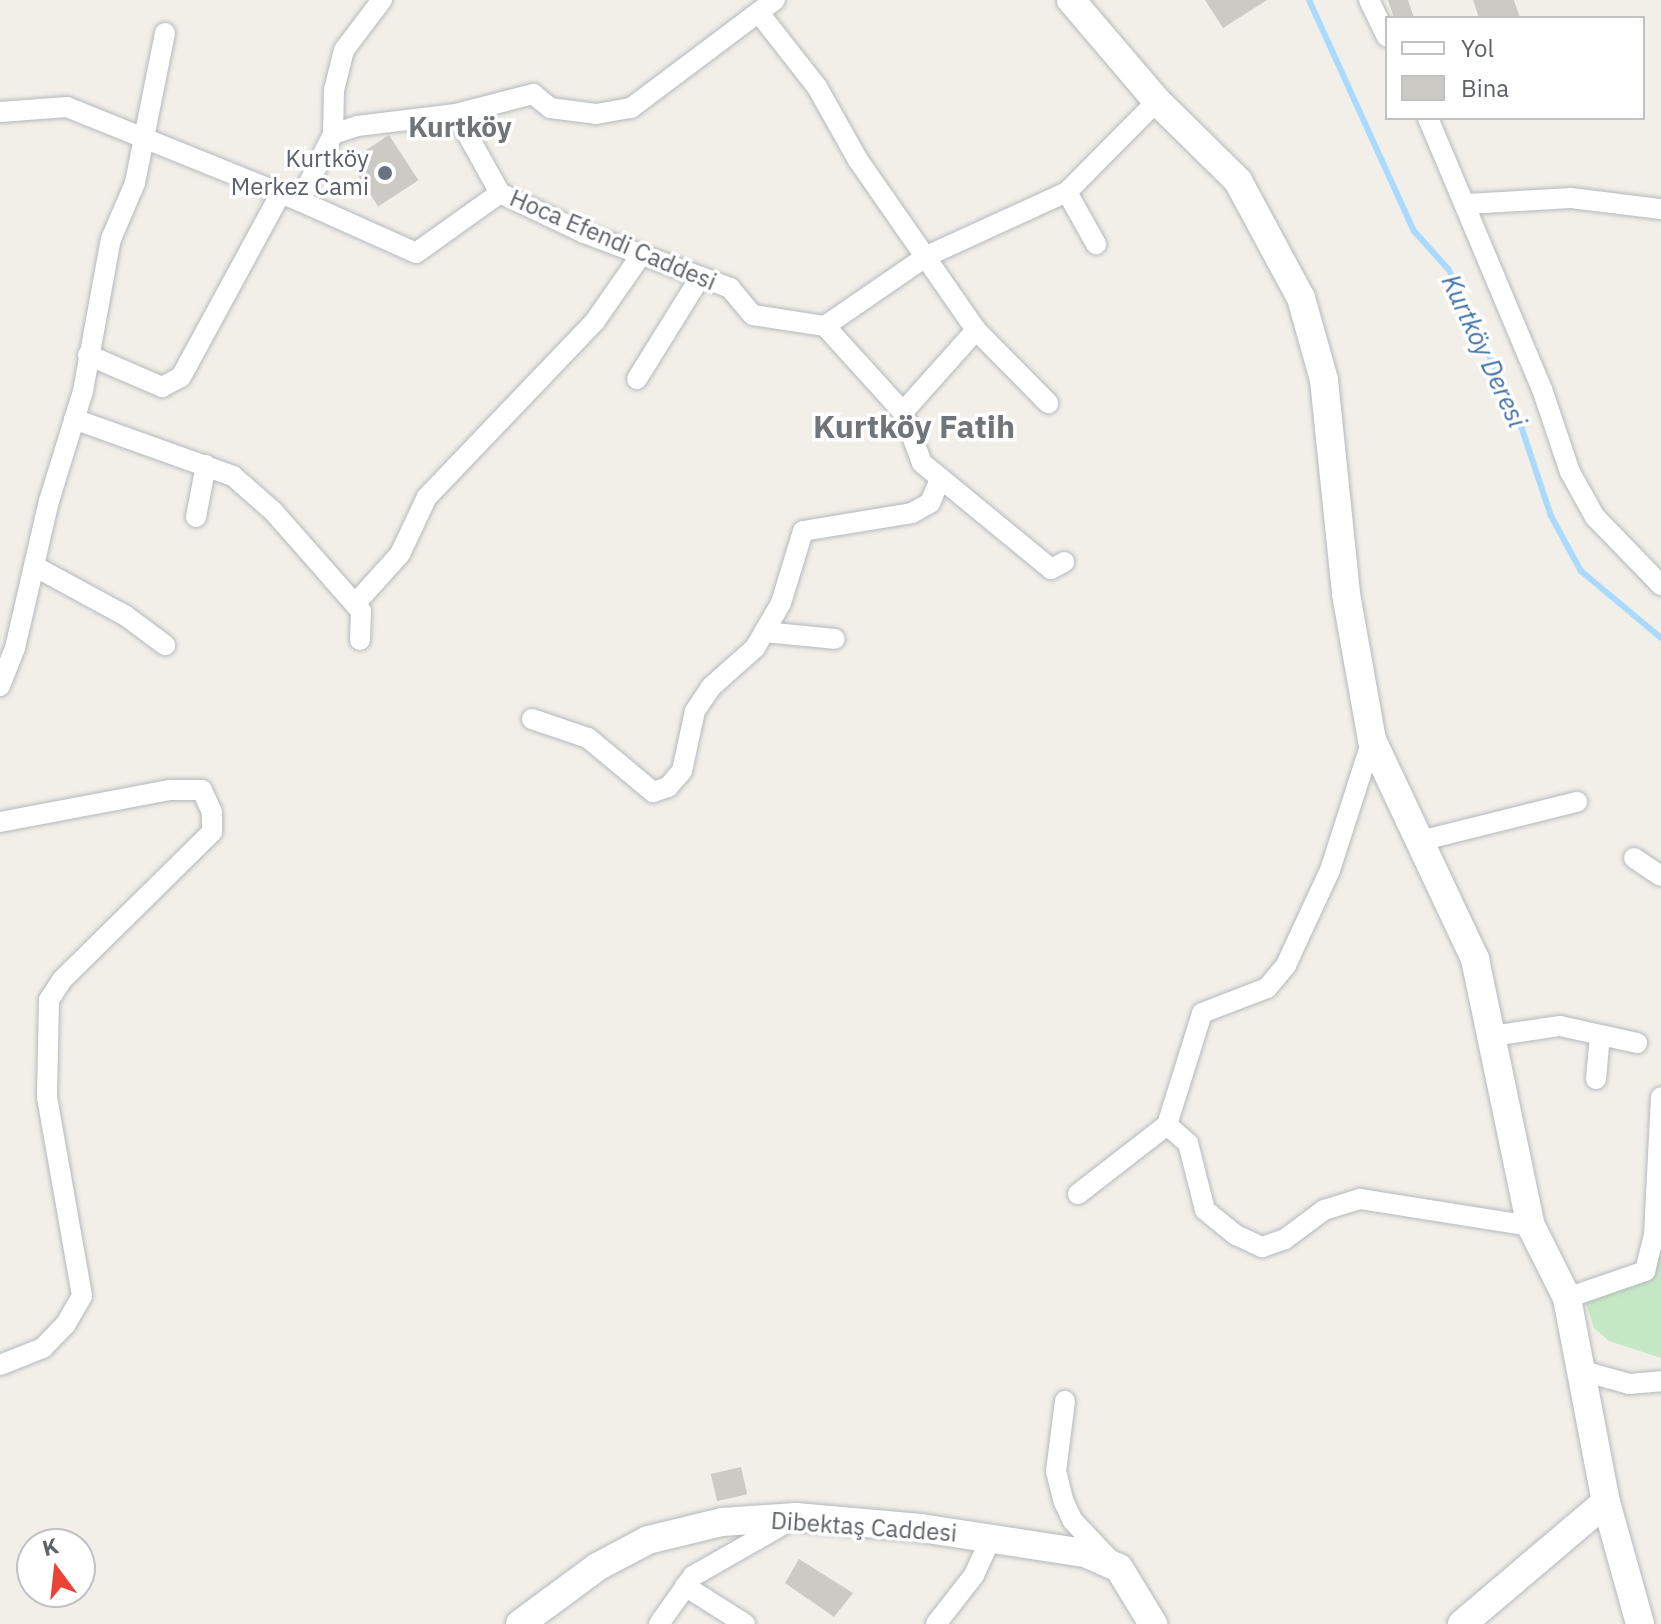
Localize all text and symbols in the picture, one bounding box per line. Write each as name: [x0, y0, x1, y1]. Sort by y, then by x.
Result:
legend: [1385, 16, 1645, 120]
text: Yol: [1461, 32, 1494, 64]
text: Bina: [1461, 72, 1509, 104]
district label: Kurtköy: [408, 110, 512, 144]
place label: Kurtköy Merkez Cami: [231, 145, 369, 201]
marker: Kurtköy Merkez Cami: [376, 164, 394, 182]
street label: Hoca Efendi Caddesi: [505, 183, 721, 297]
water label: Kurtköy Deresi: [1435, 270, 1533, 432]
district label: Kurtköy Fatih: [813, 407, 1015, 445]
street label: Dibektaş Caddesi: [770, 1506, 958, 1548]
north arrow: [16, 1528, 96, 1608]
text: K: [39, 1530, 61, 1562]

